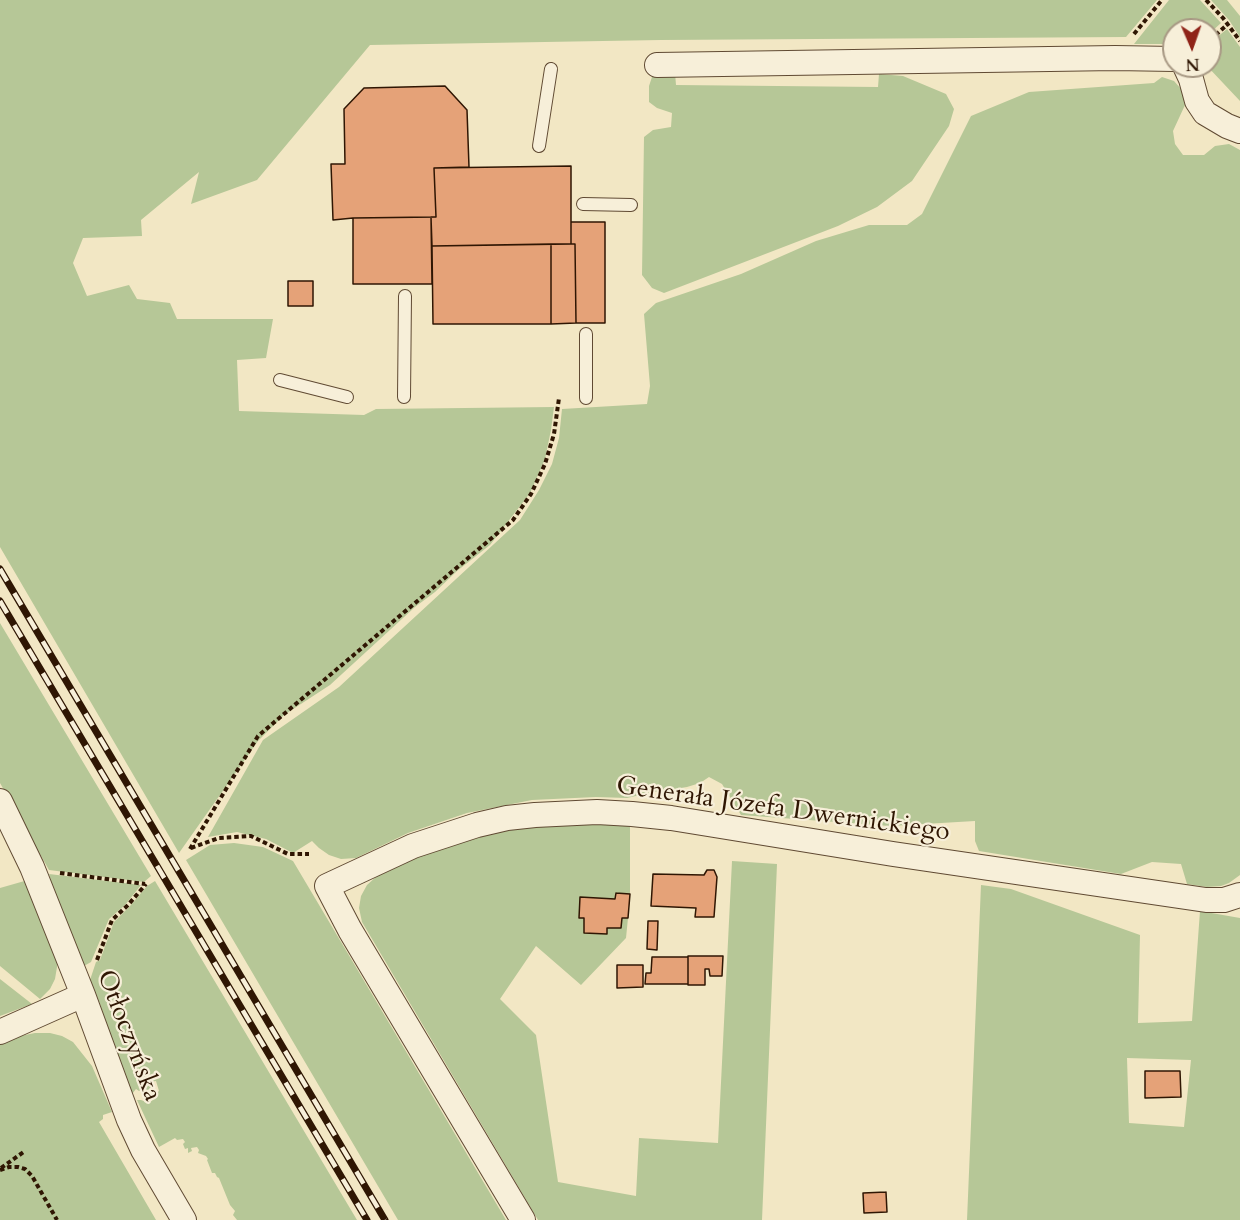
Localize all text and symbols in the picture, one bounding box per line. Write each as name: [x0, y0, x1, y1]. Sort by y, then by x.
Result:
north arrow: [1162, 18, 1222, 78]
text: N: [1185, 53, 1200, 75]
street label: Generała Józefa Dwernickiego: [614, 771, 952, 849]
street label: Otłoczyńska: [89, 966, 167, 1106]

